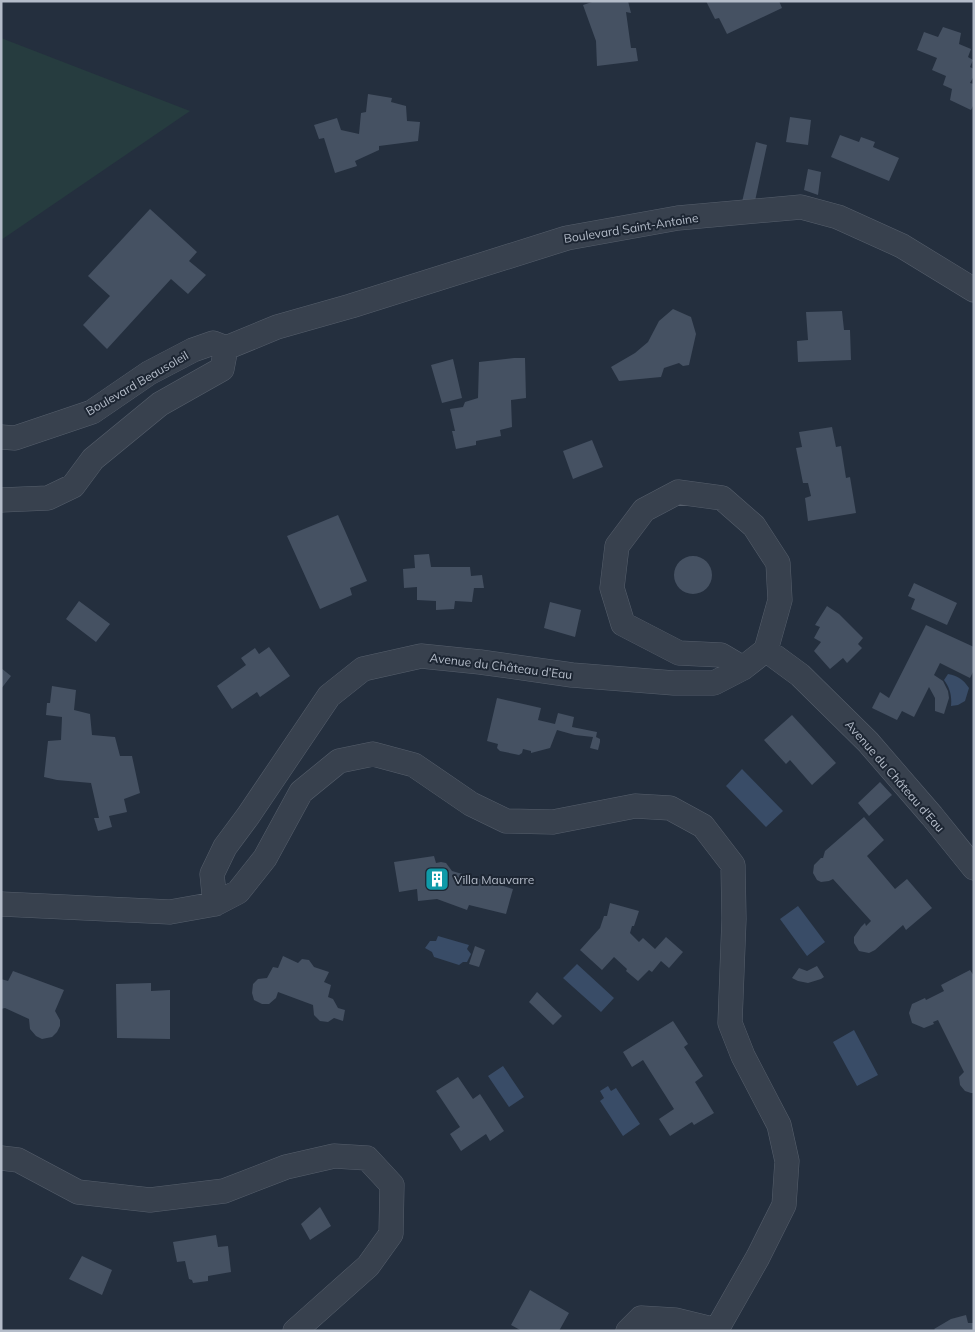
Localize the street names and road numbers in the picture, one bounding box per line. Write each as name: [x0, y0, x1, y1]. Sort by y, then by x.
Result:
street label: Boulevard Saint-Antoine: [563, 210, 699, 246]
street label: Boulevard Beausoleil: [83, 347, 191, 419]
street label: Avenue du Château d'Eau: [429, 650, 573, 682]
street label: Avenue du Château d'Eau: [842, 717, 948, 835]

